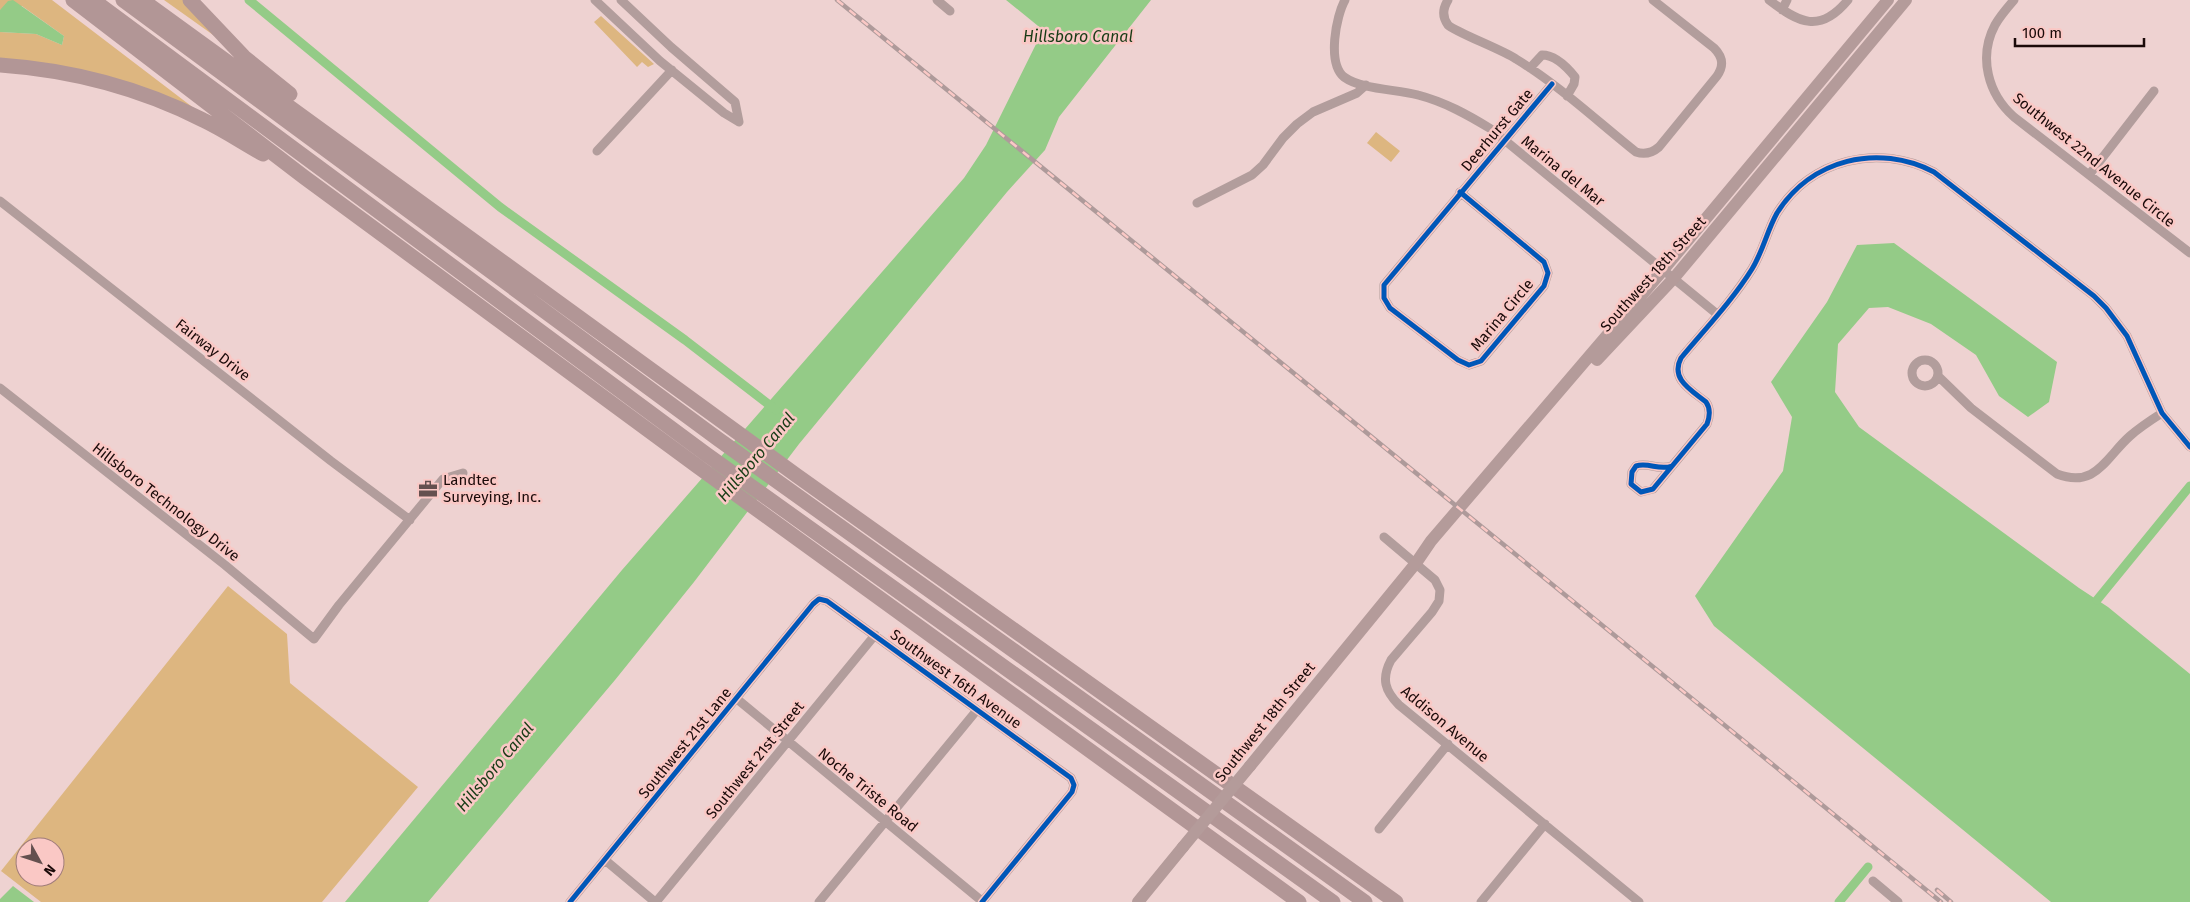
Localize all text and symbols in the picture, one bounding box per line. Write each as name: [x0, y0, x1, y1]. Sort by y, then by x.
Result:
scale bar: [2015, 15, 2144, 47]
text: 100 m: [2022, 24, 2062, 42]
water label: Hillsboro Canal: [1023, 27, 1133, 46]
street label: Deerhurst Gate: [1457, 85, 1537, 175]
street label: Southwest 22nd Avenue Circle: [2009, 89, 2179, 231]
street label: Marina del Mar: [1518, 132, 1608, 210]
street label: Southwest 18th Street: [1597, 212, 1710, 335]
street label: Marina Circle: [1467, 275, 1537, 355]
street label: Fairway Drive: [172, 315, 254, 385]
water label: Hillsboro Canal: [713, 409, 799, 505]
street label: Hillsboro Technology Drive: [89, 439, 243, 565]
place label: Landtec Surveying, Inc.: [443, 471, 541, 506]
office icon: Landtec Surveying, Inc.: [417, 478, 439, 500]
street label: Southwest 16th Avenue: [887, 625, 1025, 733]
street label: Southwest 18th Street: [1211, 658, 1319, 786]
street label: Addison Avenue: [1397, 682, 1493, 766]
street label: Southwest 21st Lane: [635, 684, 735, 802]
street label: Southwest 21st Street: [702, 697, 808, 822]
water label: Hillsboro Canal: [452, 719, 538, 815]
street label: Noche Triste Road: [814, 744, 922, 836]
north arrow: [15, 837, 65, 887]
text: N: [40, 861, 59, 879]

